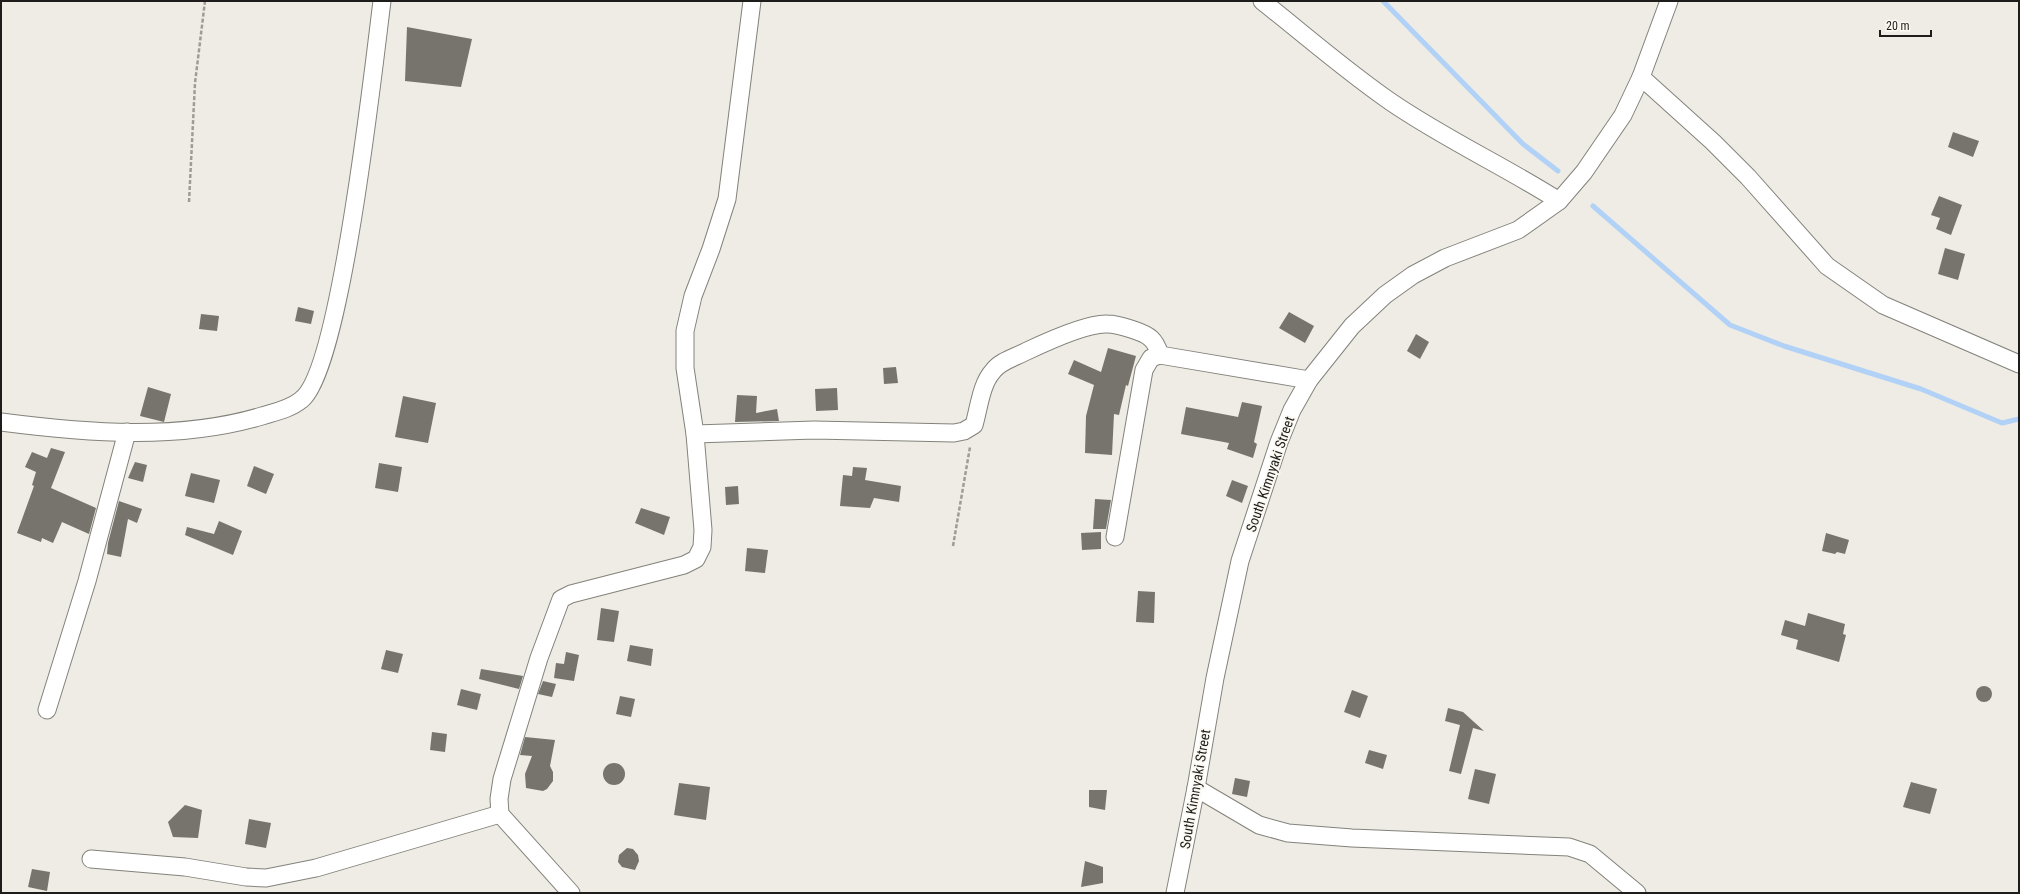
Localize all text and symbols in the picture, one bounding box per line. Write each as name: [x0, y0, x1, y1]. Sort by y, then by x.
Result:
scale bar: [1880, 12, 1931, 38]
text: 20 m: [1886, 19, 1910, 33]
street label: South Kimnyaki Street: [1243, 414, 1297, 534]
street label: South Kimnyaki Street: [1177, 728, 1213, 850]

